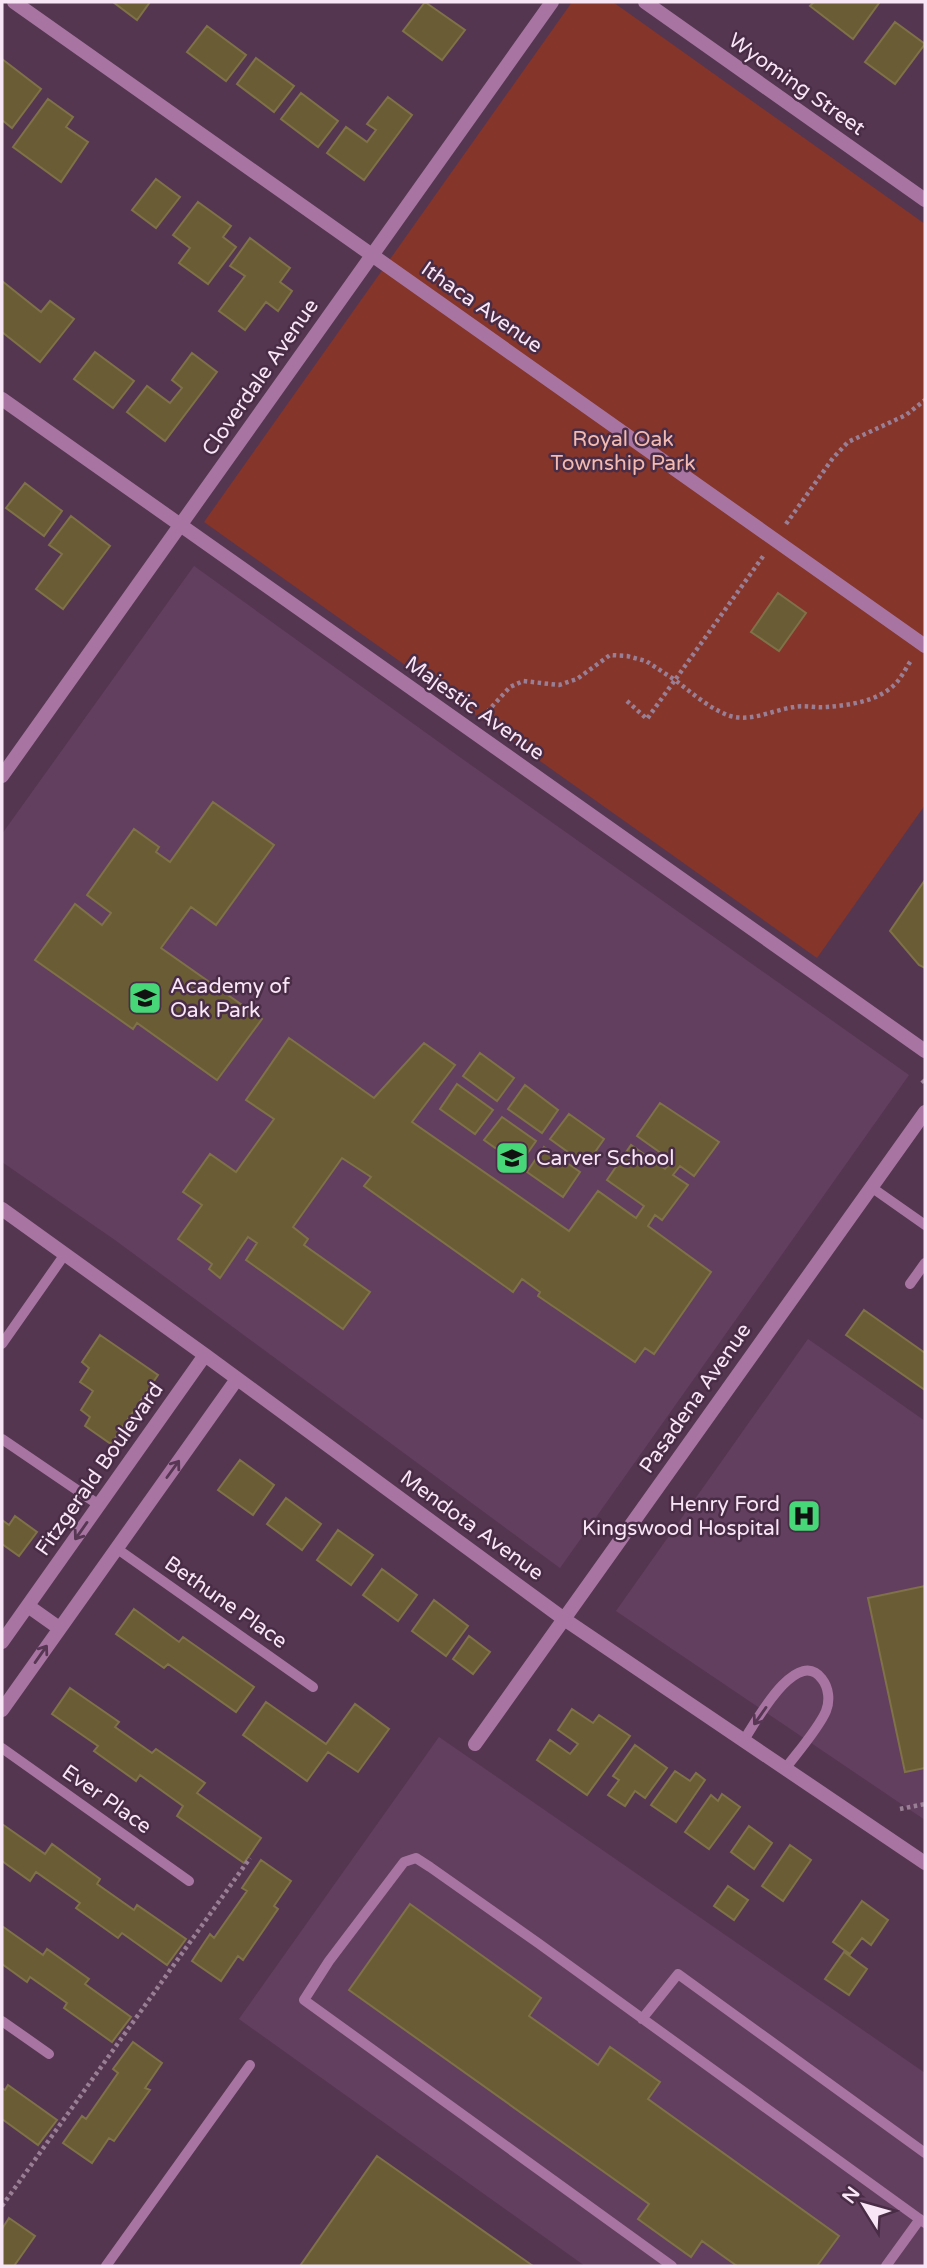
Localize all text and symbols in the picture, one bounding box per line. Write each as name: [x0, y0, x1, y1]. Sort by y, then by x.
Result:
street label: Wyoming Street: [724, 28, 870, 141]
street label: Ithaca Avenue: [416, 256, 547, 358]
street label: Cloverdale Avenue: [197, 294, 324, 461]
park label: Royal Oak Township Park: [550, 427, 696, 476]
street label: Majestic Avenue: [400, 651, 549, 766]
place label: Academy of Oak Park: [170, 974, 290, 1023]
school or university icon: Academy of Oak Park: [126, 979, 164, 1017]
school or university icon: Carver School: [493, 1139, 531, 1177]
place label: Carver School: [536, 1146, 675, 1171]
street label: Pasadena Avenue: [634, 1318, 757, 1478]
street label: Fitzgerald Boulevard: [30, 1378, 169, 1561]
one-way arrow: [166, 1460, 180, 1479]
street label: Mendota Avenue: [395, 1465, 548, 1586]
place label: Henry Ford Kingswood Hospital: [582, 1492, 780, 1541]
hospital icon: Henry Ford Kingswood Hospital: [785, 1497, 823, 1535]
one-way arrow: [74, 1521, 88, 1540]
street label: Bethune Place: [160, 1551, 292, 1654]
one-way arrow: [34, 1645, 48, 1664]
one-way arrow: [753, 1706, 767, 1725]
street label: Ever Place: [57, 1760, 156, 1839]
north arrow: [829, 2170, 899, 2240]
text: N: [838, 2183, 865, 2208]

